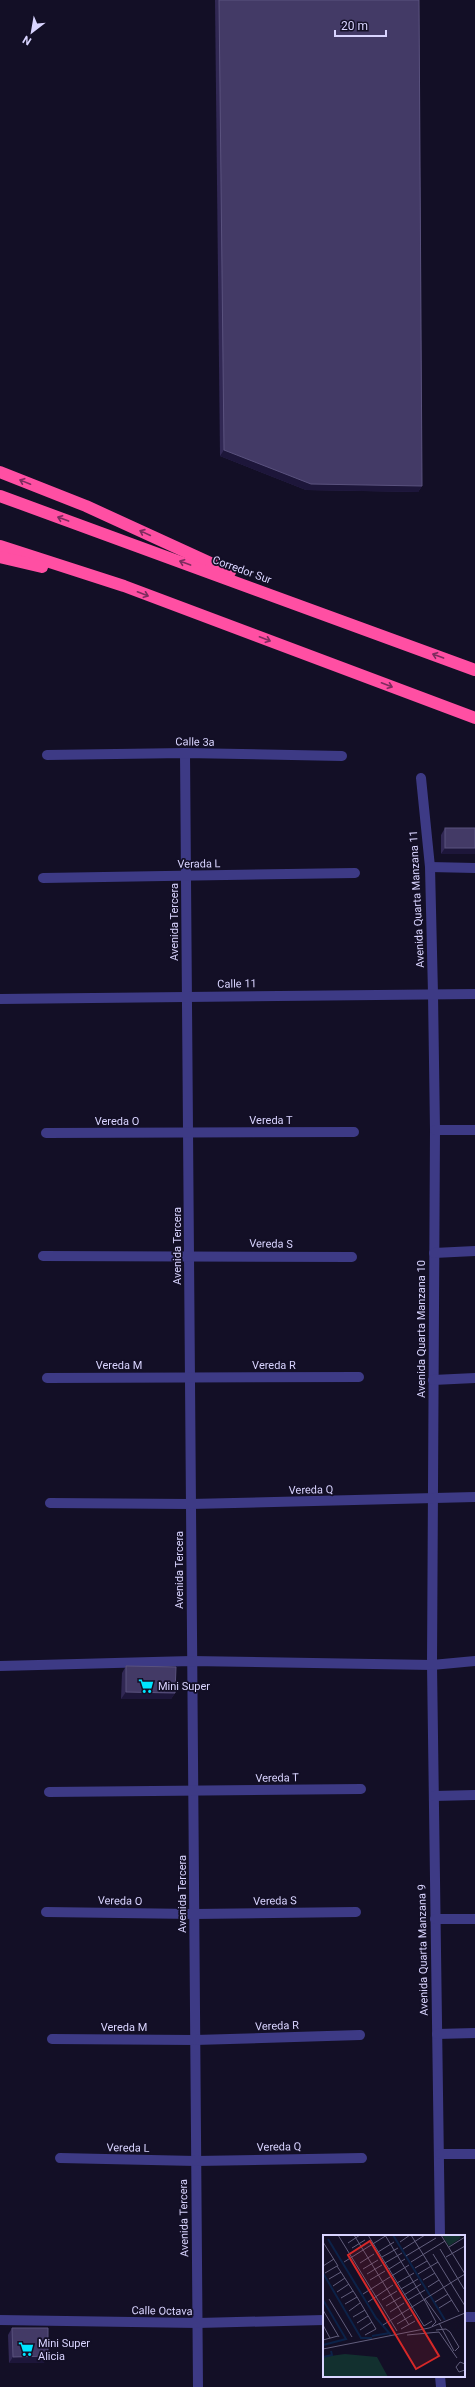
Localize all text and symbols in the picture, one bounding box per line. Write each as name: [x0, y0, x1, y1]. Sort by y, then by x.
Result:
north arrow: [12, 12, 52, 52]
scale bar: [335, 12, 386, 38]
text: 20 m: [341, 19, 368, 33]
text: N: [20, 32, 34, 48]
one-way arrow: [20, 477, 32, 485]
one-way arrow: [56, 515, 69, 522]
one-way arrow: [139, 529, 151, 536]
street label: Corredor Sur: [211, 553, 274, 587]
one-way arrow: [179, 559, 191, 567]
one-way arrow: [137, 590, 149, 598]
one-way arrow: [259, 636, 271, 644]
one-way arrow: [433, 652, 445, 660]
one-way arrow: [380, 682, 393, 689]
street label: Calle 3a: [175, 735, 215, 749]
street label: Avenida Quarta Manzana 11: [407, 830, 427, 968]
street label: Verada L: [177, 857, 221, 871]
street label: Avenida Tercera: [168, 883, 181, 961]
street label: Calle 11: [217, 977, 257, 991]
street label: Vereda T: [249, 1114, 293, 1127]
street label: Vereda O: [95, 1115, 139, 1128]
street label: Avenida Tercera: [171, 1207, 184, 1285]
street label: Vereda S: [249, 1237, 293, 1251]
street label: Avenida Quarta Manzana 10: [415, 1260, 428, 1398]
street label: Vereda M: [96, 1359, 142, 1372]
street label: Vereda R: [252, 1359, 296, 1372]
street label: Vereda Q: [289, 1483, 333, 1497]
street label: Avenida Tercera: [173, 1531, 186, 1609]
supermarket icon: Mini Super: [137, 1677, 155, 1695]
place label: Mini Super: [158, 1680, 210, 1693]
street label: Vereda T: [255, 1771, 299, 1785]
street label: Avenida Tercera: [176, 1855, 189, 1933]
street label: Avenida Quarta Manzana 9: [415, 1884, 431, 2016]
street label: Vereda O: [98, 1894, 142, 1908]
street label: Vereda S: [253, 1894, 297, 1908]
street label: Vereda R: [255, 2019, 299, 2033]
street label: Vereda M: [101, 2021, 147, 2034]
street label: Vereda Q: [257, 2140, 301, 2154]
street label: Vereda L: [106, 2141, 150, 2155]
street label: Avenida Tercera: [177, 2179, 191, 2257]
inset map: [323, 2235, 465, 2377]
street label: Calle Octava: [131, 2304, 193, 2318]
place label: Mini Super Alicia: [38, 2337, 90, 2363]
supermarket icon: Mini Super Alicia: [17, 2340, 35, 2358]

